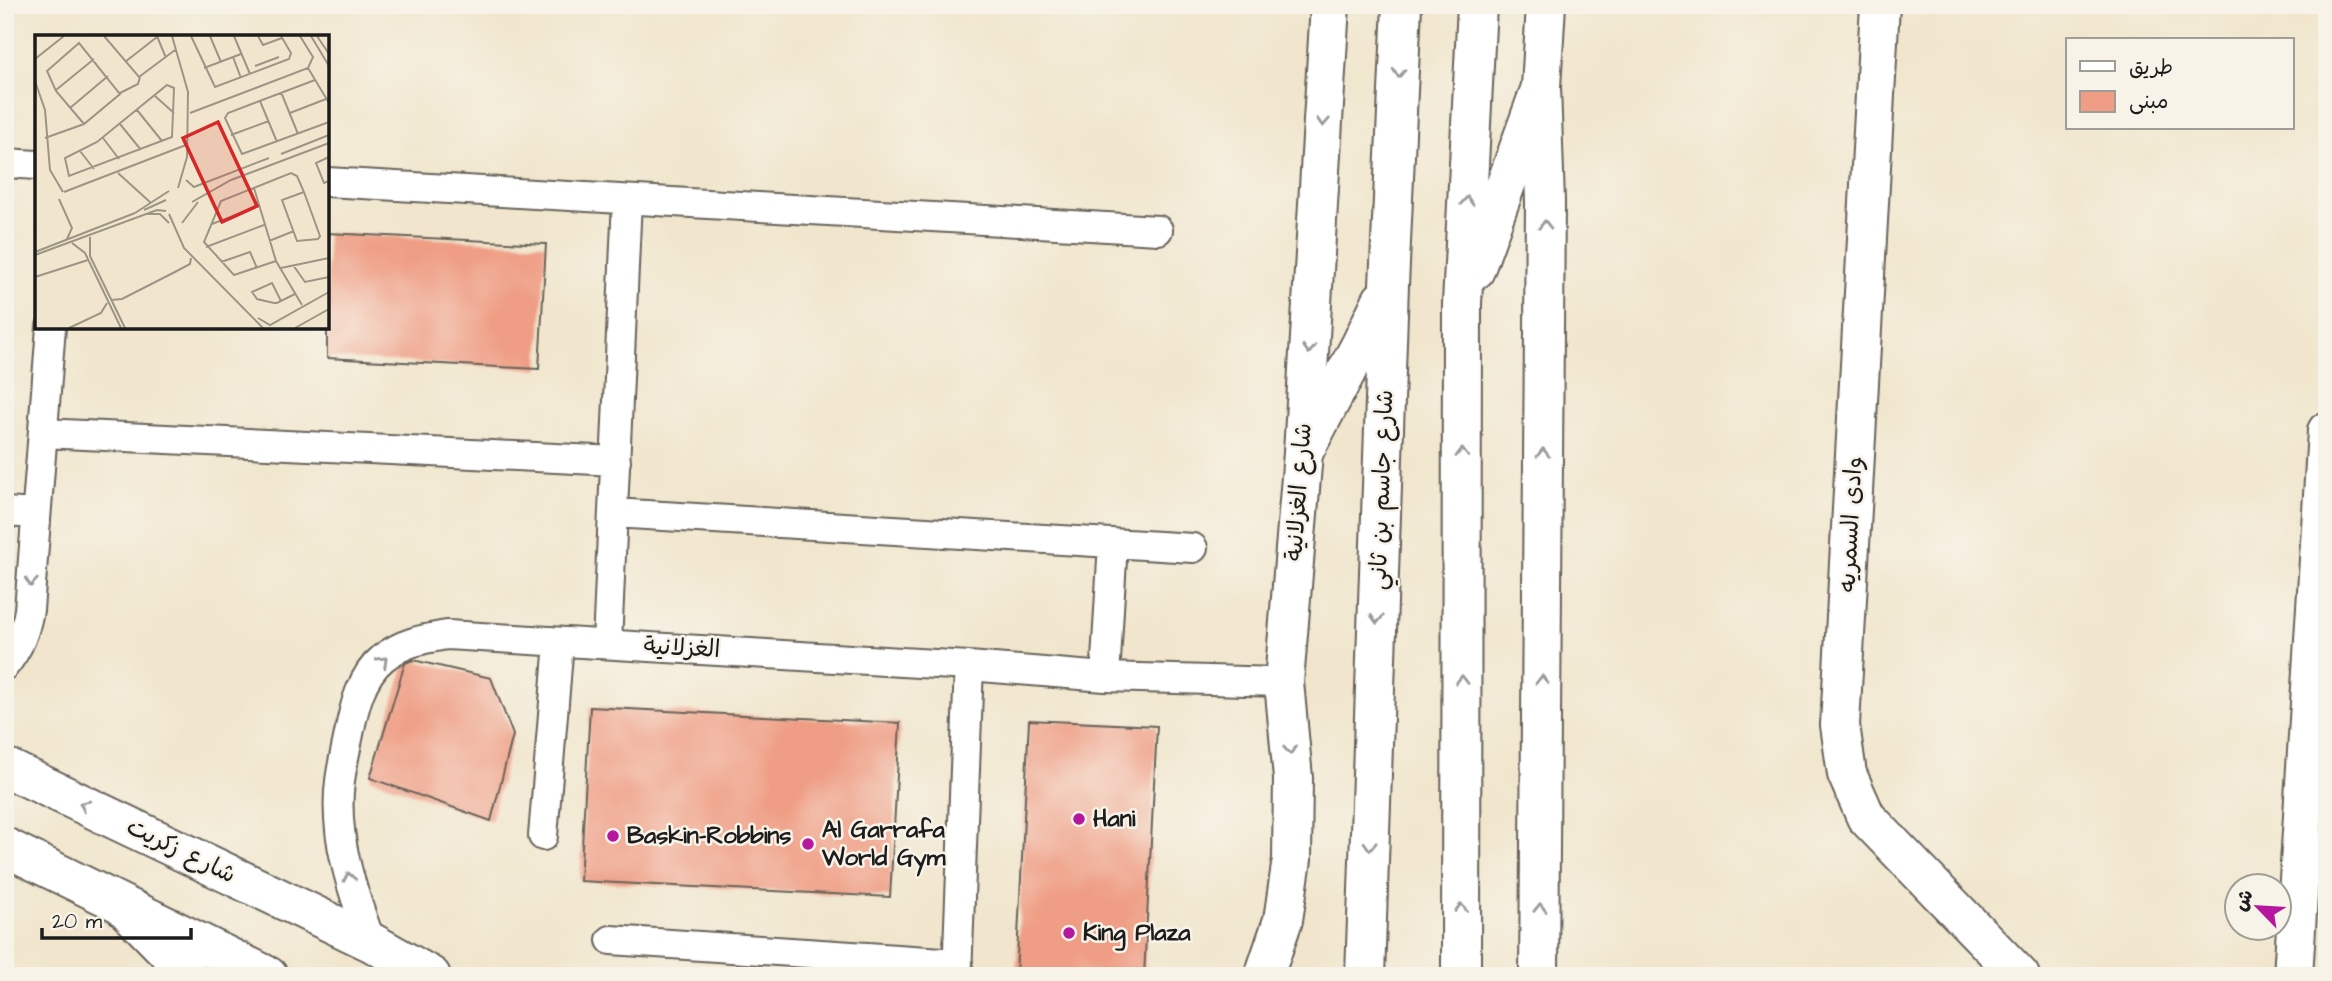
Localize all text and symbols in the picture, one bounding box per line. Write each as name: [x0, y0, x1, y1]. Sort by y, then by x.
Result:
inset map: [35, 35, 329, 329]
legend: [2066, 38, 2294, 130]
text: طريق: [2129, 53, 2173, 82]
one-way arrow: [1391, 68, 1406, 79]
text: مبنى: [2129, 87, 2168, 116]
one-way arrow: [1316, 117, 1331, 128]
one-way arrow: [1459, 195, 1474, 206]
one-way arrow: [1537, 219, 1553, 230]
one-way arrow: [1302, 344, 1317, 355]
street label: شارع جاسم بن ثاني: [1362, 389, 1405, 591]
street label: شارع الغزلانية: [1277, 422, 1321, 562]
one-way arrow: [1454, 447, 1470, 457]
one-way arrow: [1536, 447, 1551, 458]
street label: وادى السمريه: [1830, 455, 1872, 593]
one-way arrow: [24, 577, 39, 588]
one-way arrow: [1370, 614, 1385, 625]
street label: الغزلانية: [643, 629, 721, 667]
one-way arrow: [374, 657, 387, 669]
one-way arrow: [1454, 674, 1470, 685]
one-way arrow: [1534, 674, 1550, 685]
one-way arrow: [1282, 745, 1297, 756]
one-way arrow: [79, 799, 92, 813]
place label: Hani: [1093, 802, 1136, 836]
street label: شارع زكريت: [121, 810, 241, 892]
marker: Hani: [1071, 811, 1087, 827]
place label: Al Garrafa World Gym: [821, 813, 946, 877]
place label: Baskin-Robbins: [627, 819, 791, 853]
marker: Baskin-Robbins: [605, 828, 621, 844]
marker: Al Garrafa World Gym: [800, 836, 816, 852]
one-way arrow: [1362, 841, 1377, 852]
one-way arrow: [342, 871, 357, 883]
north arrow: [2224, 872, 2294, 942]
text: ش: [2227, 885, 2261, 916]
scale bar: [42, 897, 191, 941]
one-way arrow: [1453, 902, 1469, 912]
one-way arrow: [1532, 902, 1548, 912]
text: 20 m: [52, 907, 103, 936]
place label: King Plaza: [1083, 916, 1191, 951]
marker: King Plaza: [1061, 925, 1077, 941]

